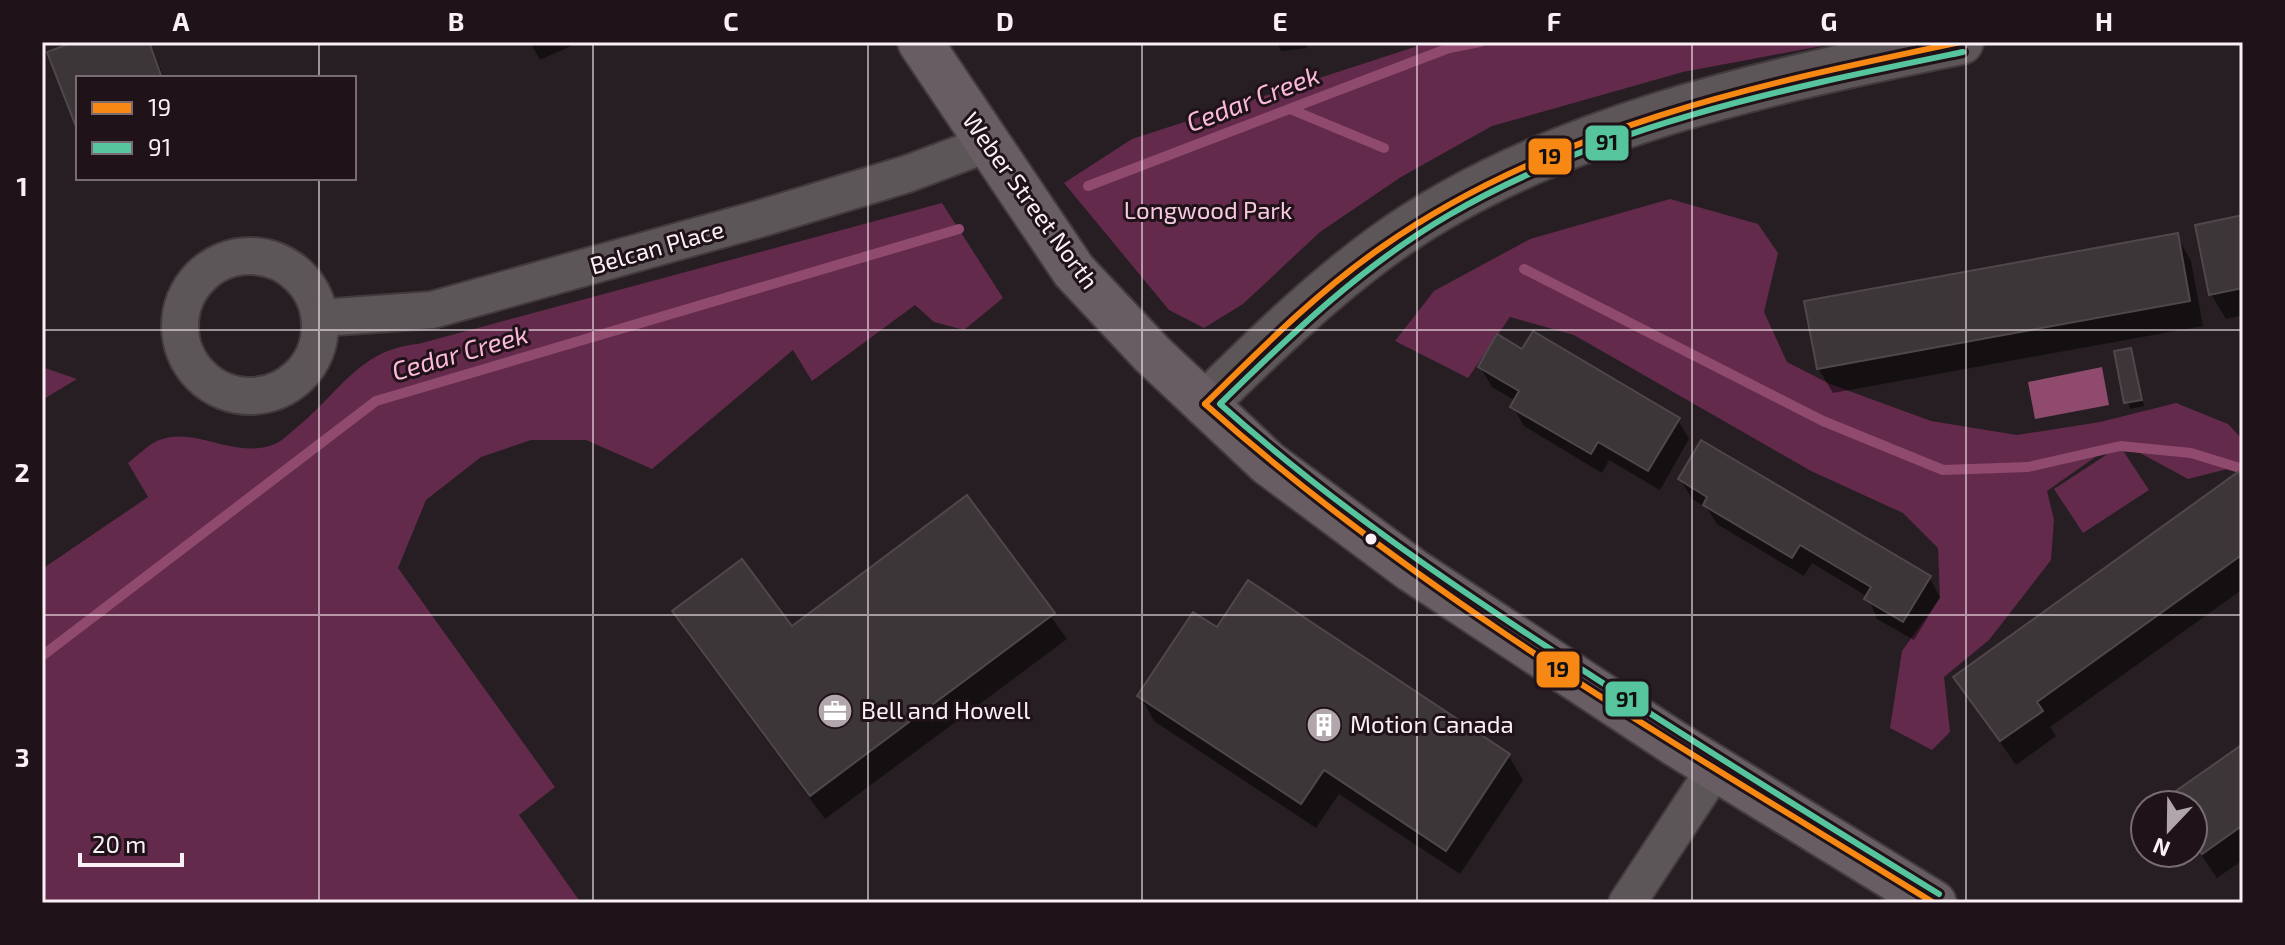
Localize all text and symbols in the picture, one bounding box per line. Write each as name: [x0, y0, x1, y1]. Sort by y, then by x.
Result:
text: A: [173, 5, 190, 36]
text: B: [448, 5, 464, 36]
text: C: [723, 5, 739, 36]
text: D: [996, 5, 1014, 36]
text: E: [1272, 5, 1288, 36]
text: F: [1547, 5, 1561, 36]
text: G: [1821, 5, 1837, 36]
text: H: [2095, 5, 2113, 36]
water label: Cedar Creek: [1181, 58, 1323, 137]
legend: [76, 76, 356, 180]
text: 19: [148, 92, 171, 121]
street label: Weber Street North: [957, 106, 1105, 294]
line badge: 91: [1584, 124, 1630, 162]
text: 91: [1596, 128, 1618, 154]
text: 91: [148, 132, 171, 161]
line badge: 19: [1527, 137, 1573, 176]
text: 19: [1539, 142, 1561, 168]
text: 1: [16, 170, 28, 201]
park label: Longwood Park: [1124, 195, 1292, 224]
street label: Belcan Place: [586, 214, 727, 280]
water label: Cedar Creek: [388, 317, 531, 386]
text: 2: [14, 456, 30, 487]
unlabelled marker: [1363, 531, 1379, 547]
line badge: 19: [1535, 650, 1581, 689]
text: 19: [1547, 655, 1569, 681]
line badge: 91: [1604, 680, 1650, 718]
text: 91: [1616, 685, 1638, 711]
office icon: Bell and Howell: [816, 692, 854, 730]
place label: Bell and Howell: [861, 695, 1030, 724]
building icon: Motion Canada: [1305, 706, 1343, 744]
place label: Motion Canada: [1350, 709, 1514, 738]
text: 3: [15, 741, 29, 772]
north arrow: [2129, 789, 2209, 869]
scale bar: [80, 817, 182, 867]
text: 20 m: [92, 829, 146, 858]
text: N: [2149, 833, 2173, 864]

